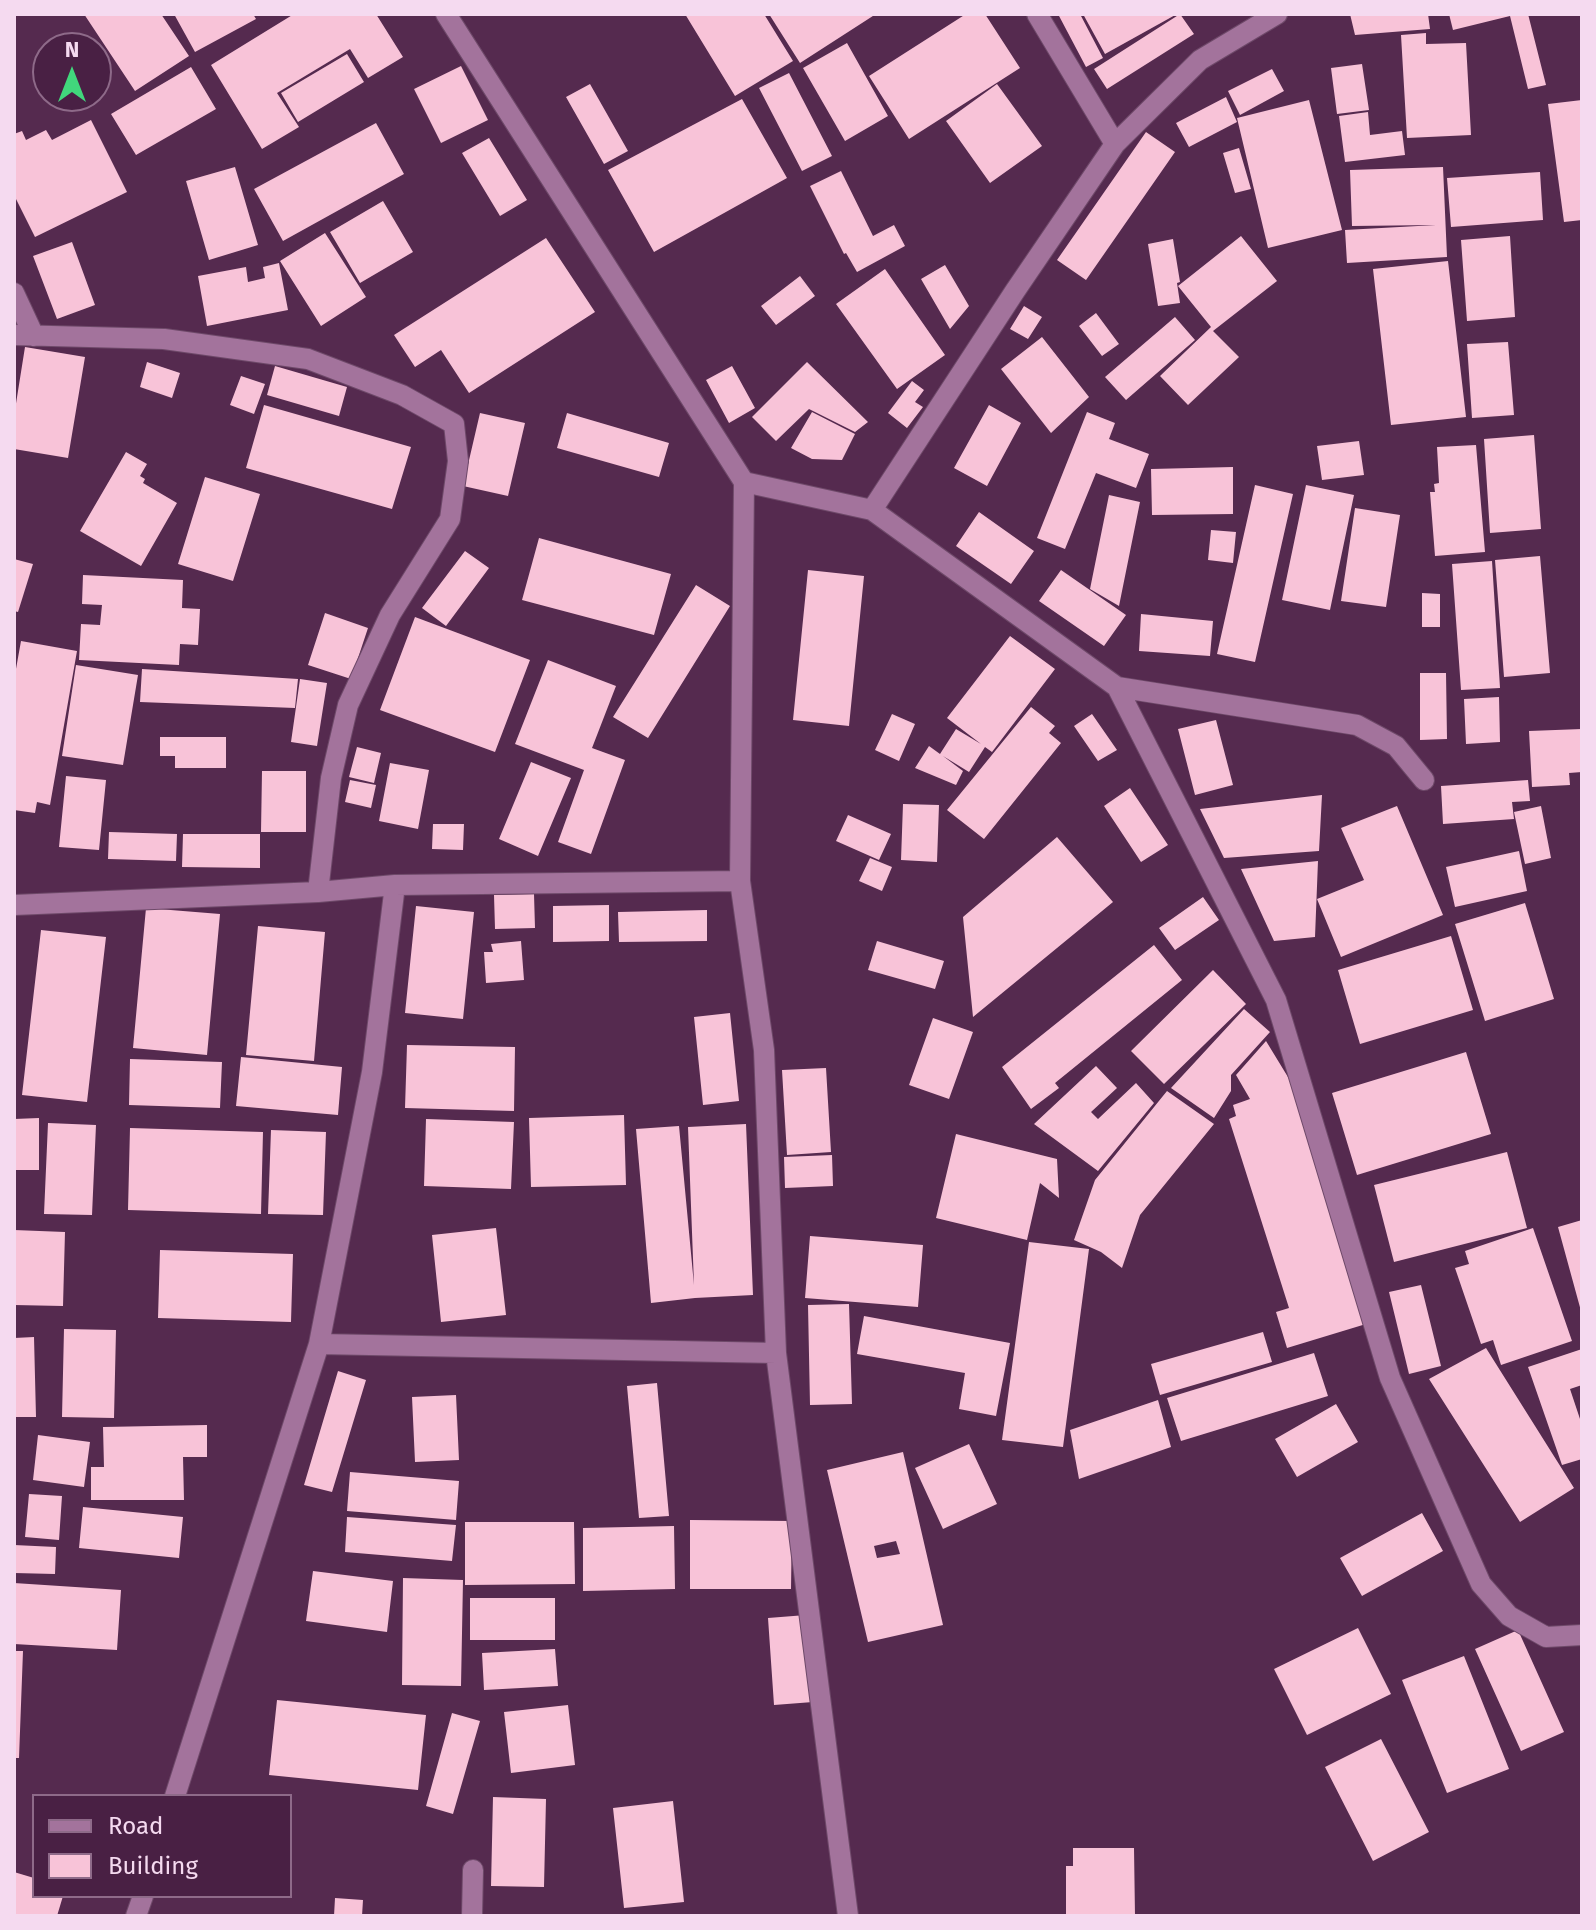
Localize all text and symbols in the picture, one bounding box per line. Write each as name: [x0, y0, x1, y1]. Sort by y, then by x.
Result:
north arrow: [32, 32, 112, 112]
text: N: [65, 36, 79, 63]
legend: [32, 1794, 292, 1898]
text: Road: [108, 1812, 163, 1840]
text: Building: [108, 1852, 198, 1880]

